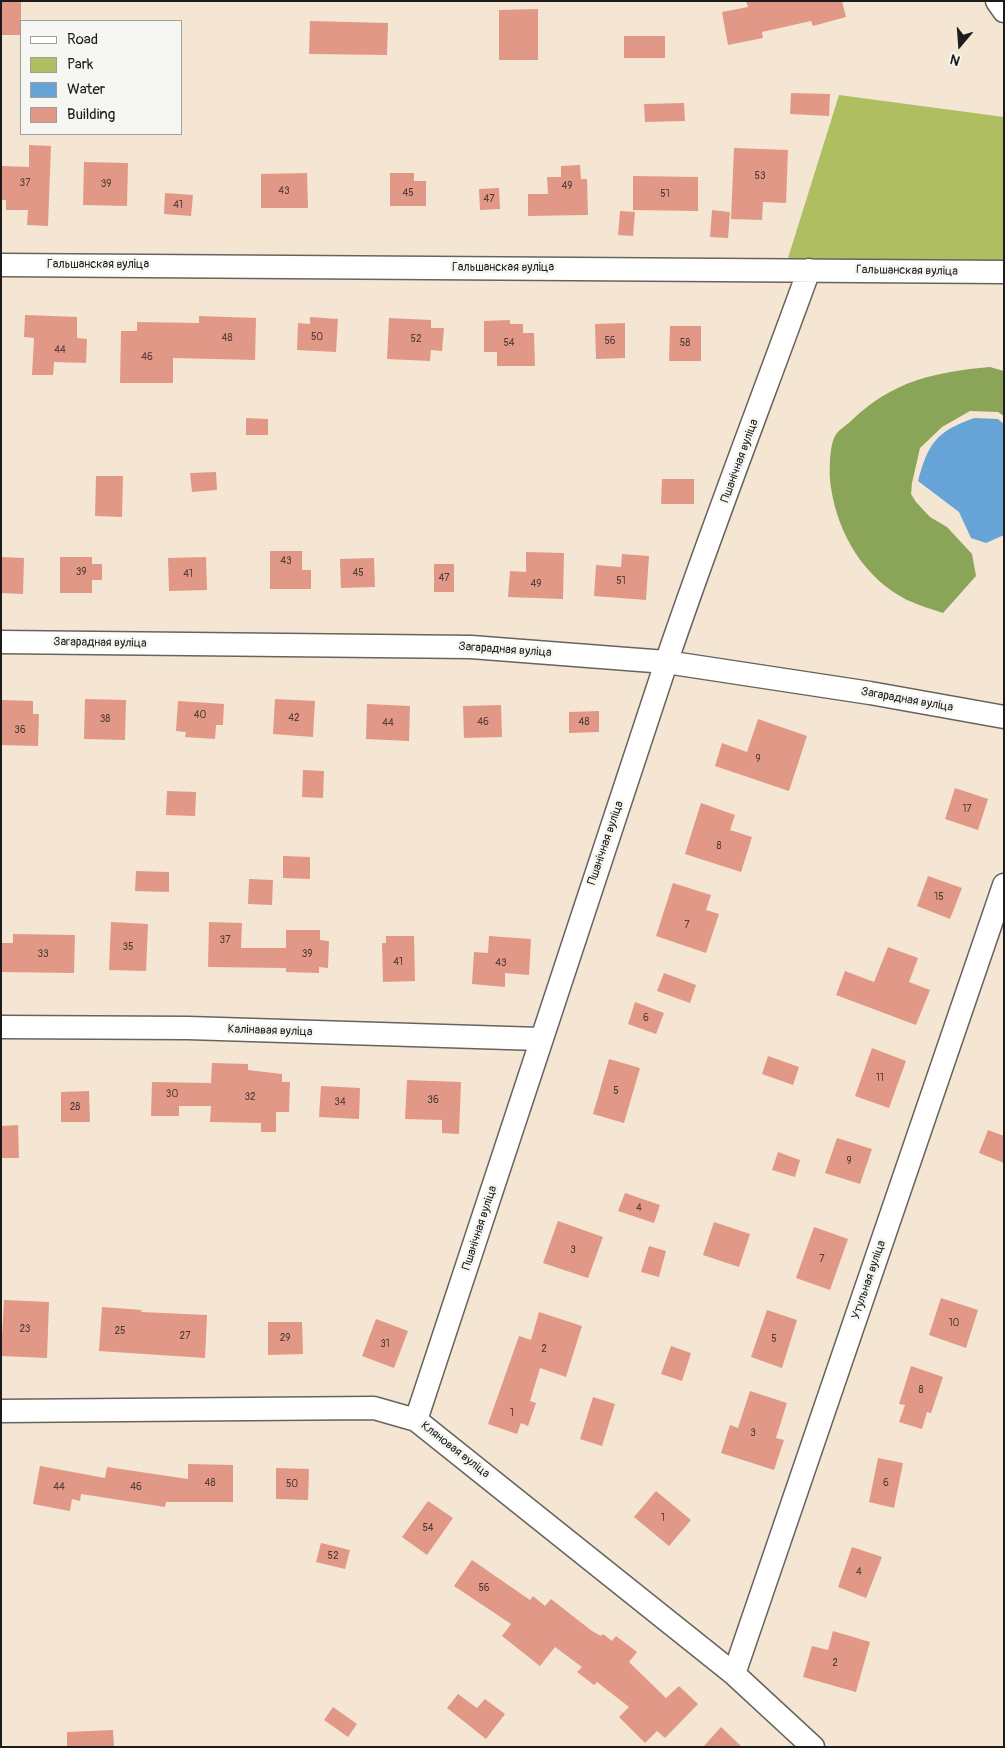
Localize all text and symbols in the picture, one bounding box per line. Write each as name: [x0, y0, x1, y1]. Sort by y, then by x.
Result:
legend: [20, 20, 182, 135]
north arrow: [935, 20, 985, 70]
text: Road: [67, 30, 98, 49]
text: N: [948, 50, 962, 69]
text: Park: [67, 55, 93, 74]
text: Water: [67, 80, 105, 99]
text: Building: [67, 105, 115, 124]
house number: 53: [755, 170, 765, 182]
house number: 37: [20, 177, 30, 189]
house number: 39: [101, 178, 111, 190]
house number: 49: [562, 180, 572, 192]
house number: 43: [278, 185, 290, 197]
house number: 45: [402, 187, 414, 199]
house number: 51: [660, 188, 670, 200]
house number: 47: [483, 193, 495, 205]
house number: 41: [173, 199, 183, 211]
street label: Гальшанская вуліца: [47, 258, 149, 272]
street label: Гальшанская вуліца: [452, 261, 554, 275]
street label: Гальшанская вуліца: [856, 263, 958, 279]
house number: 50: [311, 331, 323, 343]
house number: 48: [222, 332, 232, 344]
house number: 52: [410, 333, 422, 345]
house number: 56: [604, 335, 616, 347]
house number: 54: [503, 337, 515, 349]
house number: 58: [680, 337, 690, 349]
house number: 44: [54, 344, 66, 356]
house number: 46: [141, 351, 153, 363]
street label: Пшанічная вуліца: [718, 417, 762, 505]
house number: 43: [280, 555, 292, 567]
house number: 39: [76, 566, 86, 578]
house number: 45: [352, 567, 364, 579]
house number: 41: [183, 568, 193, 580]
house number: 47: [438, 572, 450, 584]
house number: 51: [616, 575, 626, 587]
house number: 49: [531, 578, 541, 590]
street label: Загарадная вуліца: [53, 635, 147, 651]
street label: Загарадная вуліца: [458, 640, 552, 660]
street label: Загарадная вуліца: [860, 685, 954, 715]
house number: 40: [194, 709, 206, 721]
house number: 42: [288, 712, 300, 724]
house number: 38: [100, 713, 110, 725]
house number: 46: [477, 716, 489, 728]
house number: 48: [579, 716, 589, 728]
house number: 44: [382, 717, 394, 729]
house number: 36: [14, 724, 26, 736]
house number: 9: [755, 753, 761, 765]
street label: Пшанічная вуліца: [585, 799, 627, 887]
house number: 17: [962, 803, 972, 815]
house number: 8: [716, 840, 722, 852]
house number: 15: [934, 891, 944, 903]
house number: 7: [684, 919, 690, 931]
house number: 37: [220, 934, 230, 946]
house number: 35: [123, 941, 133, 953]
house number: 33: [37, 948, 49, 960]
house number: 39: [302, 948, 312, 960]
house number: 41: [393, 956, 403, 968]
house number: 43: [495, 957, 507, 969]
house number: 6: [643, 1012, 649, 1024]
street label: Калінавая вуліца: [227, 1022, 313, 1040]
house number: 11: [876, 1072, 884, 1084]
house number: 5: [613, 1085, 619, 1097]
house number: 30: [166, 1088, 178, 1100]
house number: 32: [244, 1091, 256, 1103]
house number: 36: [427, 1094, 439, 1106]
house number: 34: [334, 1096, 346, 1108]
house number: 28: [70, 1101, 80, 1113]
house number: 9: [846, 1155, 852, 1167]
street label: Пшанічная вуліца: [460, 1184, 500, 1272]
house number: 4: [636, 1202, 642, 1214]
street label: Утульная вуліца: [849, 1239, 889, 1321]
house number: 3: [570, 1244, 576, 1256]
house number: 7: [819, 1253, 825, 1265]
house number: 10: [949, 1317, 959, 1329]
house number: 23: [20, 1323, 30, 1335]
house number: 25: [114, 1325, 126, 1337]
house number: 27: [180, 1330, 190, 1342]
house number: 29: [280, 1332, 290, 1344]
house number: 5: [771, 1333, 777, 1345]
house number: 31: [380, 1338, 390, 1350]
house number: 2: [541, 1343, 547, 1355]
house number: 8: [918, 1384, 924, 1396]
house number: 1: [510, 1407, 514, 1419]
street label: Кляновая вуліца: [418, 1419, 492, 1481]
house number: 3: [750, 1427, 756, 1439]
house number: 48: [205, 1477, 215, 1489]
house number: 6: [883, 1477, 889, 1489]
house number: 50: [286, 1478, 298, 1490]
house number: 44: [53, 1481, 65, 1493]
house number: 46: [130, 1481, 142, 1493]
house number: 1: [661, 1512, 665, 1524]
house number: 54: [422, 1522, 434, 1534]
house number: 52: [327, 1550, 339, 1562]
house number: 4: [856, 1566, 862, 1578]
house number: 56: [478, 1582, 490, 1594]
house number: 2: [832, 1657, 838, 1669]

